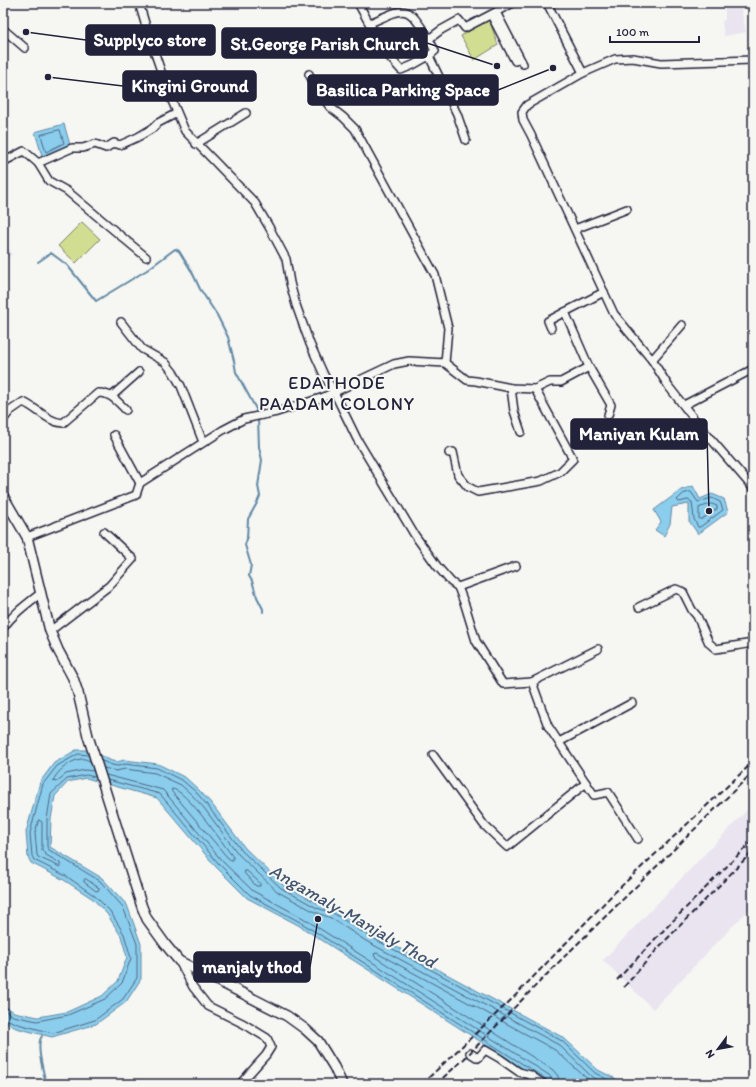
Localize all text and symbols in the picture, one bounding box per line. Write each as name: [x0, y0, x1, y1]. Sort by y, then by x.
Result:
scale bar: [610, 18, 699, 44]
callout: Supplyco store: [86, 25, 215, 55]
text: 100 m: [616, 25, 649, 39]
callout: St.George Parish Church: [222, 28, 427, 58]
text: Supplyco store: [94, 29, 207, 51]
text: St.George Parish Church: [231, 33, 420, 55]
callout: Kingini Ground: [123, 71, 256, 101]
text: Kingini Ground: [132, 75, 249, 97]
callout: Basilica Parking Space: [308, 75, 498, 105]
text: Basilica Parking Space: [316, 79, 490, 101]
district label: EDATHODE PAADAM COLONY: [259, 372, 415, 415]
callout: Maniyan Kulam: [571, 419, 707, 449]
text: Maniyan Kulam: [579, 423, 699, 445]
water label: Angamaly-Manjaly Thod: [266, 859, 442, 974]
callout: manjaly thod: [194, 952, 310, 982]
text: manjaly thod: [201, 956, 302, 978]
north arrow: [698, 1029, 738, 1069]
text: N: [702, 1047, 717, 1061]

